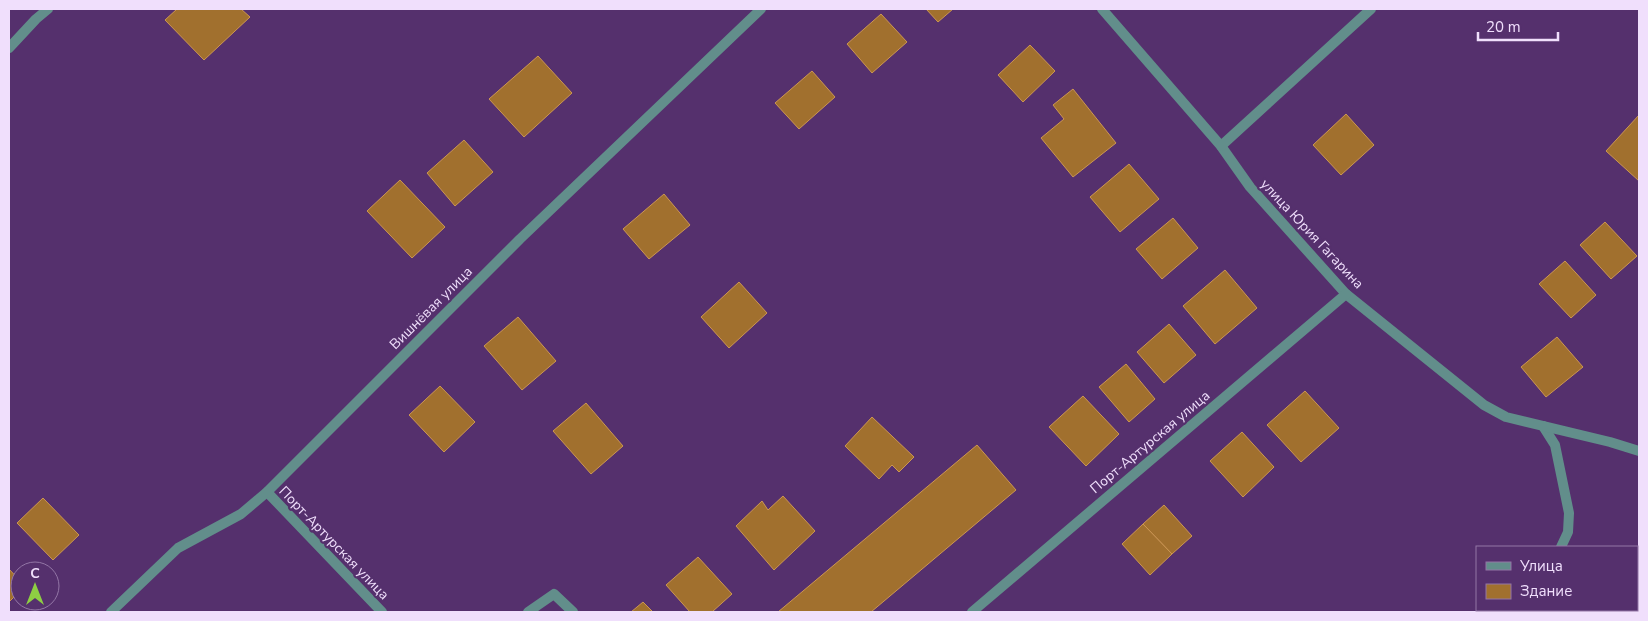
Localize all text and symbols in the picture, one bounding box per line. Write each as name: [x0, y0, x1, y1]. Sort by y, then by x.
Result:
scale bar: [1478, 10, 1558, 42]
text: 20 m: [1486, 17, 1521, 37]
street label: улица Юрия Гагарина: [1256, 175, 1368, 293]
street label: Вишнёвая улица: [385, 262, 477, 354]
street label: Порт-Артурская улица: [1086, 386, 1214, 498]
street label: Порт-Артурская улица: [275, 482, 393, 604]
legend: [1476, 546, 1638, 611]
text: Улица: [1519, 556, 1563, 576]
north arrow: [10, 561, 60, 611]
text: С: [30, 564, 40, 583]
text: Здание: [1520, 581, 1572, 601]

